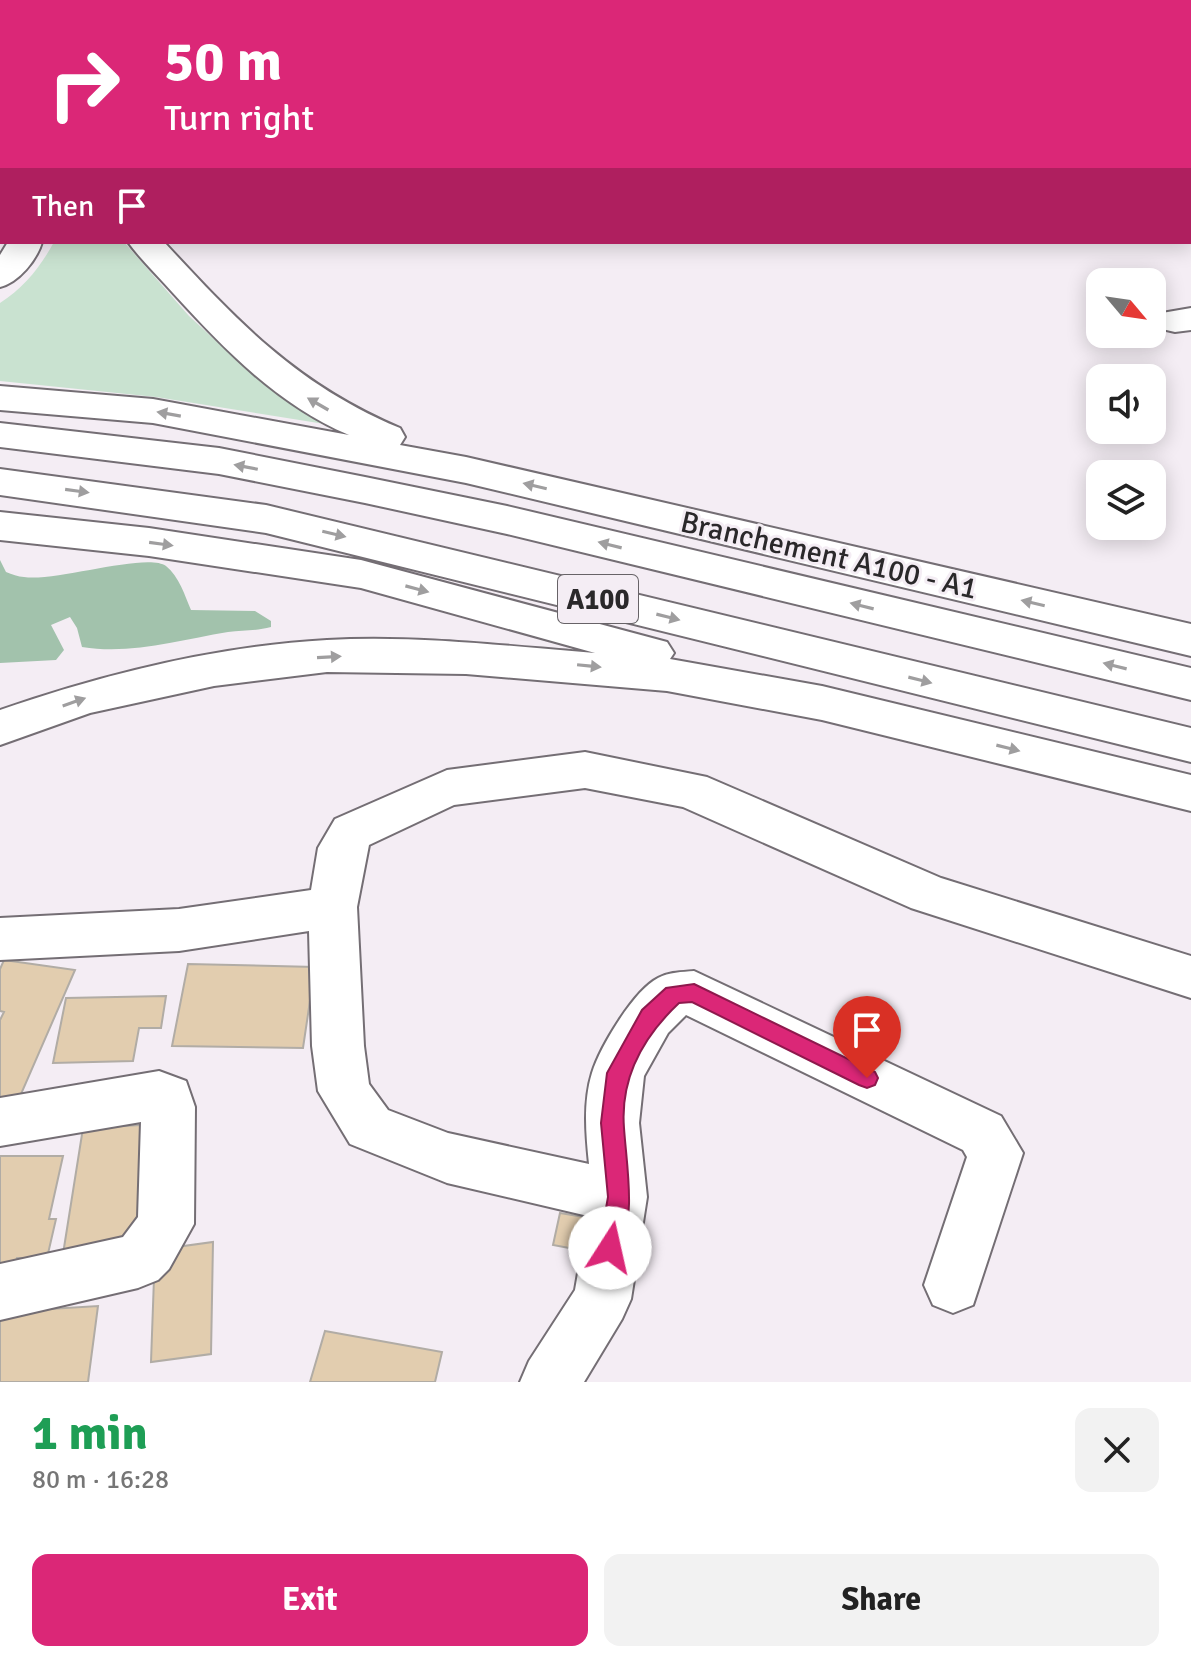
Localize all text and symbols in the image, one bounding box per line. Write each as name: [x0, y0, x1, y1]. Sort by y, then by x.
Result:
text: 50 m: [164, 27, 282, 96]
icon: right: [32, 32, 136, 136]
text: Turn right: [164, 96, 314, 141]
icon: arrive: [110, 184, 154, 228]
text: Then: [32, 188, 94, 225]
north arrow: [1086, 268, 1166, 348]
map controls: [1086, 268, 1166, 540]
button: sound: [1086, 364, 1166, 444]
one-way arrow: [307, 397, 330, 411]
one-way arrow: [157, 407, 182, 420]
one-way arrow: [233, 460, 258, 472]
button: layers: [1086, 460, 1166, 540]
one-way arrow: [522, 479, 547, 492]
one-way arrow: [65, 484, 90, 497]
street label: Branchement A100 - A1: [677, 503, 981, 608]
one-way arrow: [321, 529, 346, 541]
one-way arrow: [149, 538, 174, 551]
one-way arrow: [597, 538, 622, 551]
road number: A100: [558, 575, 638, 623]
one-way arrow: [404, 583, 429, 595]
one-way arrow: [1021, 596, 1046, 609]
one-way arrow: [850, 599, 875, 611]
one-way arrow: [655, 611, 680, 623]
one-way arrow: [317, 650, 342, 663]
one-way arrow: [577, 660, 602, 673]
one-way arrow: [1103, 660, 1128, 672]
one-way arrow: [907, 674, 932, 686]
one-way arrow: [62, 695, 86, 708]
one-way arrow: [996, 742, 1021, 755]
pin: [833, 996, 901, 1078]
icon: arrive: [845, 1008, 889, 1052]
position arrow: [568, 1206, 652, 1290]
text: 1 min: [32, 1404, 148, 1463]
button: close: [1075, 1408, 1159, 1492]
text: 80 m · 16:28: [32, 1464, 169, 1496]
button: Exit: [32, 1554, 588, 1646]
button: Share: [604, 1554, 1159, 1646]

